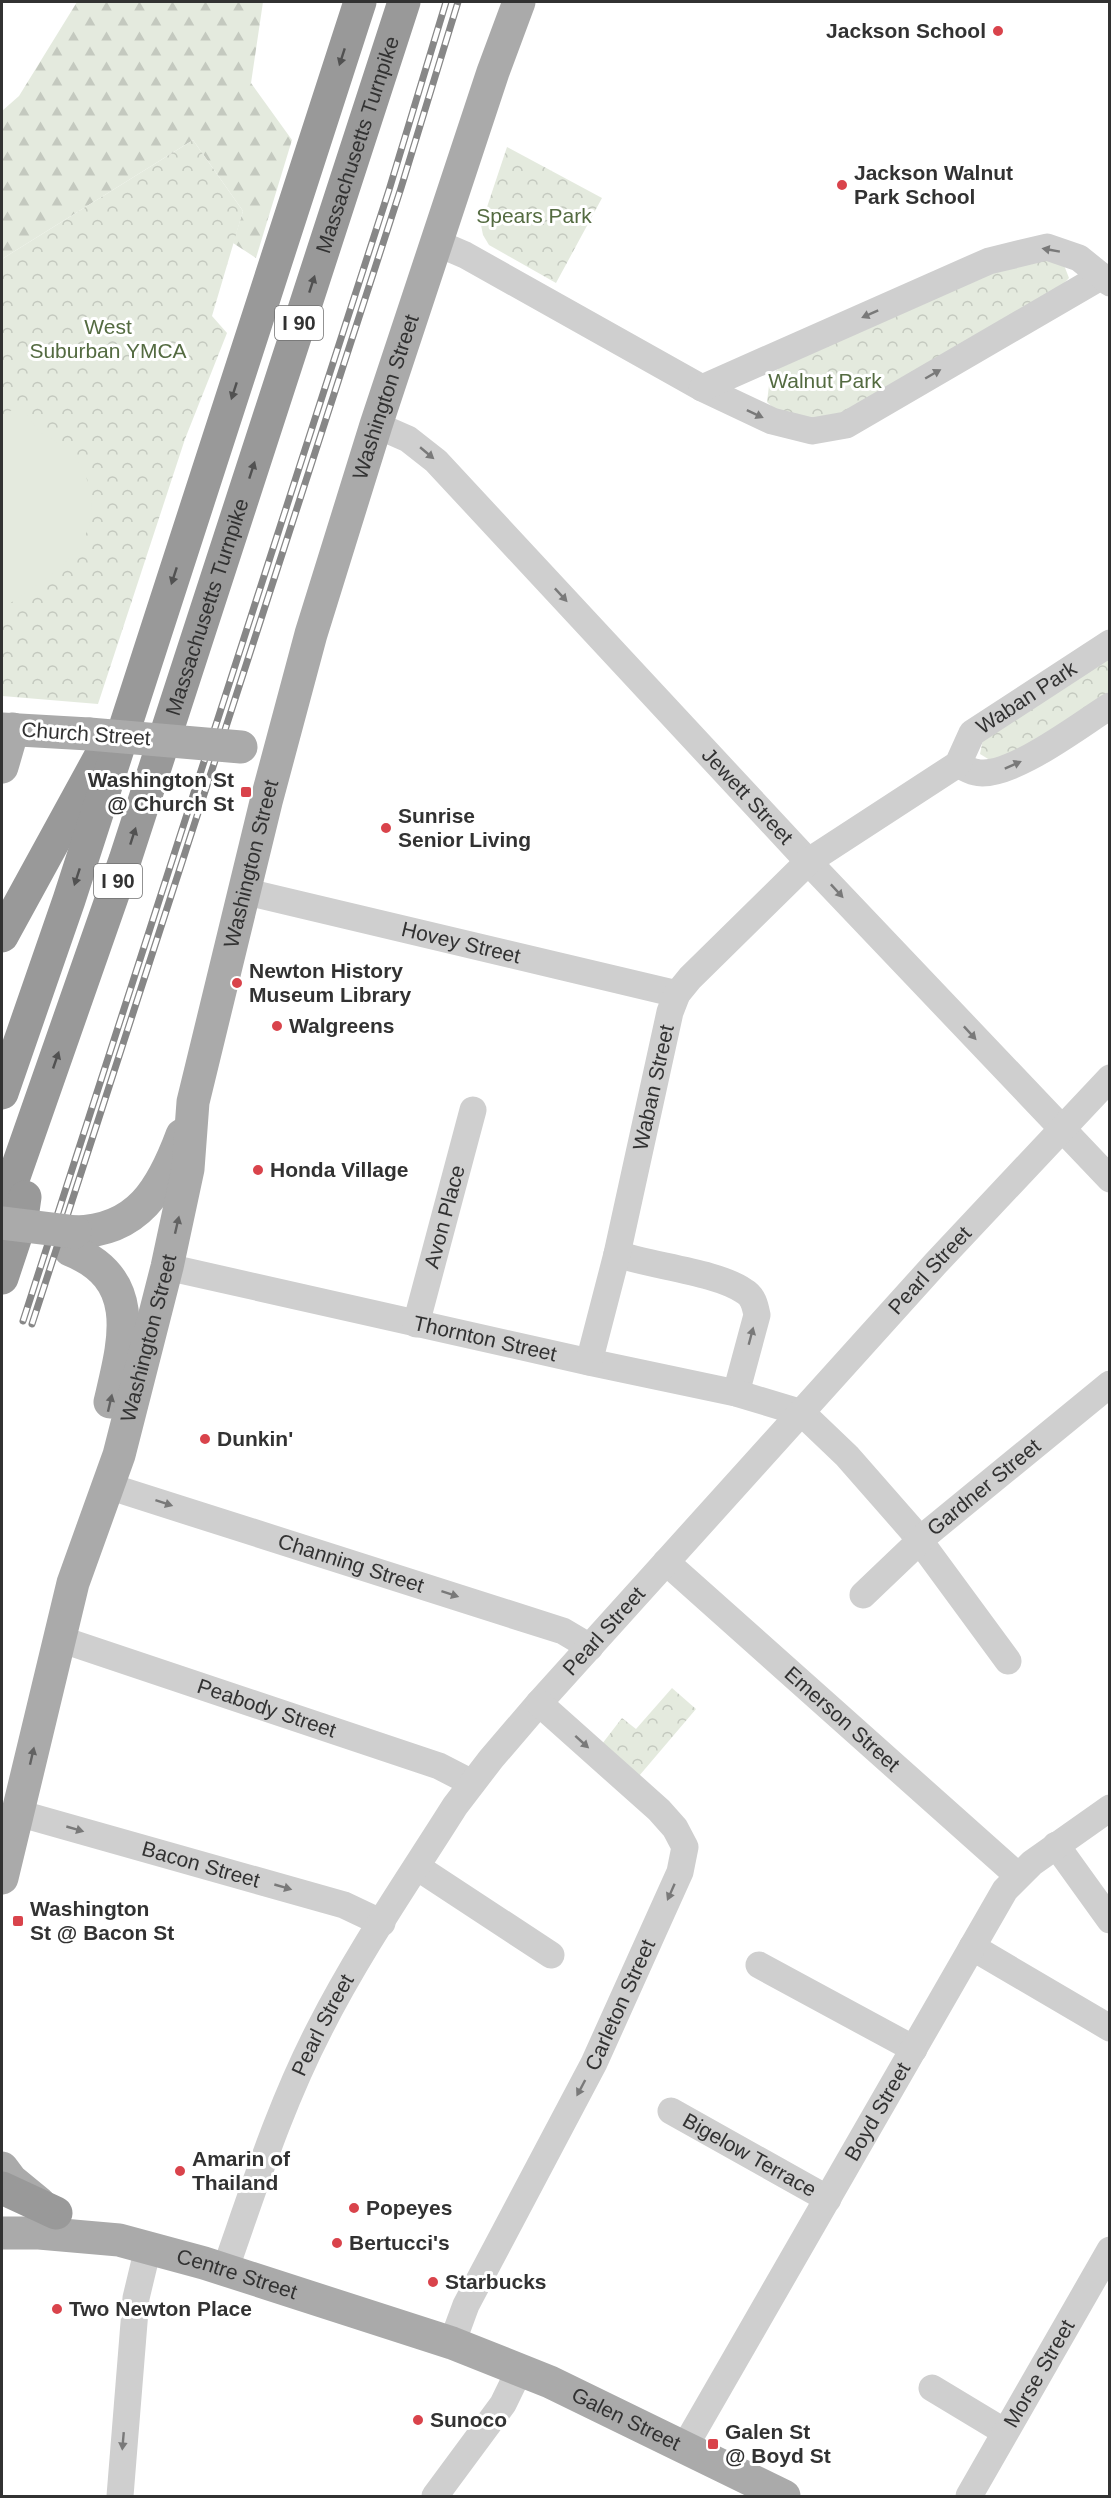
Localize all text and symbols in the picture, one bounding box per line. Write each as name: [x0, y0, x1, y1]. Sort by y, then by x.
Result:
place label: Jackson School: [826, 19, 986, 42]
marker: Jackson School: [991, 24, 1005, 38]
street label: Massachusetts Turnpike: [311, 33, 403, 256]
one-way arrow: [337, 48, 346, 66]
place label: Jackson Walnut Park School: [854, 161, 1013, 208]
marker: Jackson Walnut Park School: [835, 178, 849, 192]
park label: Spears Park: [476, 204, 592, 227]
one-way arrow: [1041, 245, 1060, 254]
one-way arrow: [308, 275, 317, 293]
road number: I 90: [275, 306, 323, 340]
one-way arrow: [860, 309, 878, 319]
street label: Washington Street: [348, 311, 423, 482]
park label: West Suburban YMCA: [29, 315, 187, 362]
park label: Walnut Park: [768, 369, 882, 392]
one-way arrow: [925, 369, 941, 380]
one-way arrow: [229, 382, 238, 400]
one-way arrow: [747, 409, 764, 418]
one-way arrow: [419, 446, 434, 459]
one-way arrow: [248, 461, 257, 479]
street label: Massachusetts Turnpike: [161, 496, 253, 718]
one-way arrow: [169, 567, 178, 585]
one-way arrow: [553, 587, 567, 601]
street label: Waban Park: [972, 656, 1081, 738]
street label: Church Street: [21, 718, 152, 750]
street label: Jewett Street: [698, 743, 798, 849]
one-way arrow: [1005, 761, 1022, 770]
place label: Washington St @ Church St: [88, 768, 234, 815]
street label: Washington Street: [219, 777, 282, 950]
marker: Washington St @ Church St: [239, 785, 253, 799]
place label: Sunrise Senior Living: [398, 804, 531, 851]
marker: Sunrise Senior Living: [379, 821, 393, 835]
one-way arrow: [129, 827, 138, 845]
road number: I 90: [94, 864, 142, 898]
one-way arrow: [71, 868, 81, 886]
one-way arrow: [829, 884, 843, 898]
street label: Hovey Street: [399, 917, 523, 967]
place label: Newton History Museum Library: [249, 959, 412, 1006]
marker: Newton History Museum Library: [230, 976, 244, 990]
place label: Walgreens: [289, 1014, 394, 1037]
marker: Walgreens: [270, 1019, 284, 1033]
street label: Waban Street: [628, 1022, 678, 1152]
one-way arrow: [963, 1026, 977, 1041]
one-way arrow: [52, 1051, 62, 1069]
place label: Honda Village: [270, 1158, 408, 1181]
street label: Avon Place: [419, 1162, 469, 1271]
marker: Honda Village: [251, 1163, 265, 1177]
one-way arrow: [173, 1215, 182, 1234]
street label: Pearl Street: [883, 1221, 975, 1319]
street label: Washington Street: [116, 1252, 180, 1424]
street label: Thornton Street: [411, 1311, 559, 1365]
one-way arrow: [747, 1327, 756, 1345]
one-way arrow: [106, 1393, 116, 1412]
place label: Dunkin': [217, 1427, 293, 1450]
marker: Dunkin': [198, 1432, 212, 1446]
street label: Gardner Street: [922, 1434, 1045, 1540]
one-way arrow: [155, 1499, 173, 1508]
street label: Channing Street: [275, 1529, 427, 1597]
street label: Pearl Street: [558, 1582, 649, 1680]
one-way arrow: [441, 1590, 459, 1600]
street label: Emerson Street: [780, 1662, 905, 1776]
street label: Peabody Street: [195, 1674, 339, 1742]
one-way arrow: [575, 1735, 590, 1749]
one-way arrow: [27, 1747, 37, 1765]
one-way arrow: [66, 1824, 84, 1834]
street label: Bacon Street: [139, 1837, 263, 1892]
one-way arrow: [274, 1883, 292, 1892]
one-way arrow: [666, 1883, 676, 1901]
place label: Washington St @ Bacon St: [30, 1897, 174, 1944]
marker: Washington St @ Bacon St: [11, 1914, 25, 1928]
street label: Carleton Street: [580, 1935, 659, 2074]
street label: Pearl Street: [287, 1970, 358, 2079]
street label: Boyd Street: [840, 2058, 914, 2165]
one-way arrow: [576, 2080, 586, 2097]
street label: Bigelow Terrace: [679, 2108, 820, 2201]
place label: Amarin of Thailand: [192, 2147, 291, 2194]
marker: Amarin of Thailand: [173, 2164, 187, 2178]
place label: Popeyes: [366, 2196, 452, 2219]
marker: Popeyes: [347, 2201, 361, 2215]
place label: Bertucci's: [349, 2231, 450, 2254]
marker: Bertucci's: [330, 2236, 344, 2250]
street label: Centre Street: [174, 2244, 300, 2303]
place label: Starbucks: [445, 2270, 547, 2293]
marker: Starbucks: [426, 2275, 440, 2289]
place label: Two Newton Place: [69, 2297, 252, 2320]
marker: Two Newton Place: [50, 2302, 64, 2316]
street label: Morse Street: [999, 2315, 1079, 2431]
street label: Galen Street: [568, 2382, 684, 2455]
place label: Sunoco: [430, 2408, 507, 2431]
marker: Sunoco: [411, 2413, 425, 2427]
place label: Galen St @ Boyd St: [725, 2420, 831, 2467]
one-way arrow: [119, 2432, 128, 2451]
marker: Galen St @ Boyd St: [706, 2437, 720, 2451]

